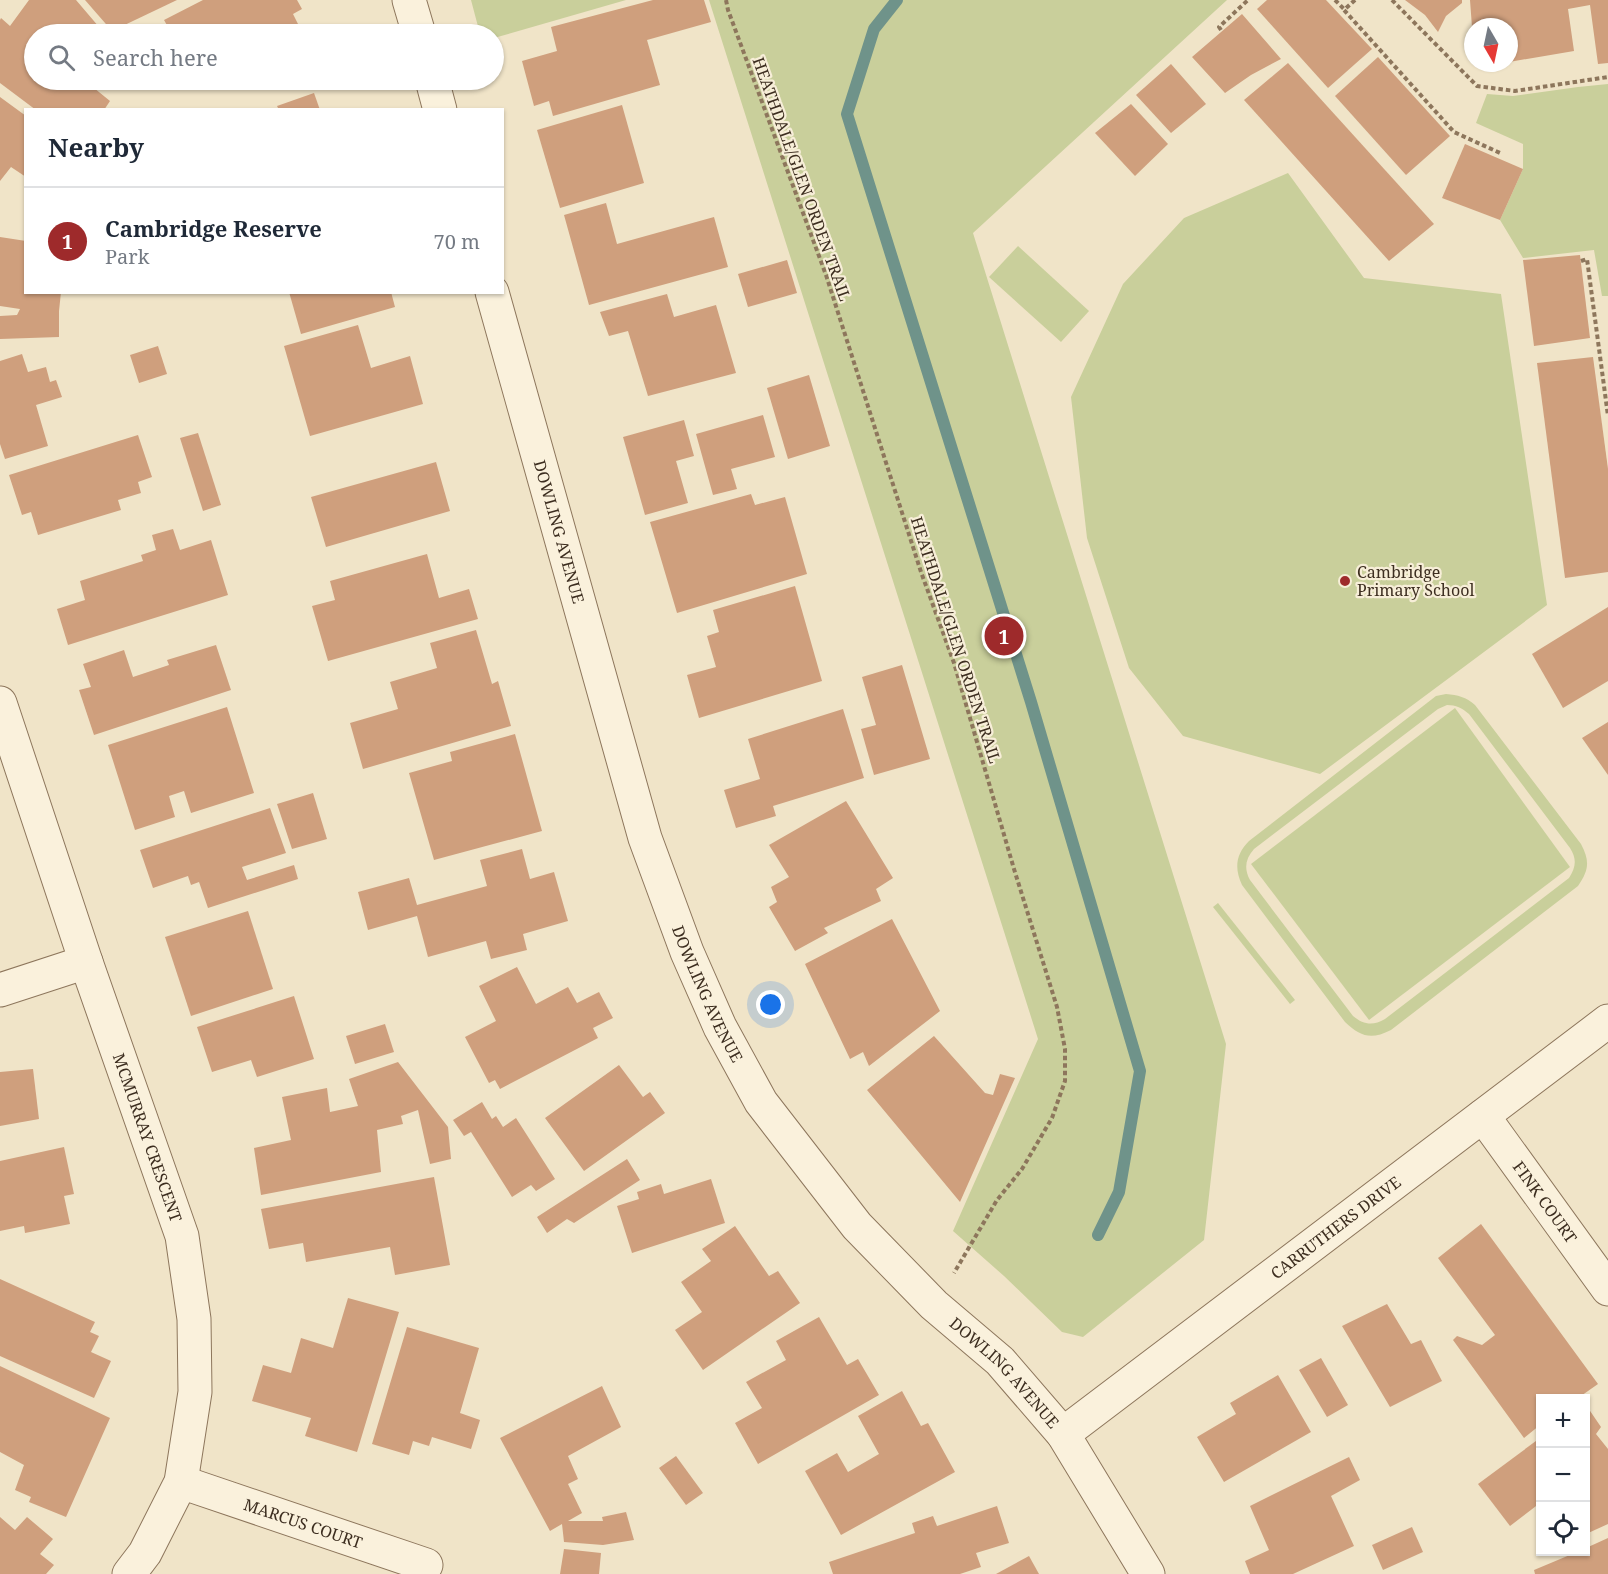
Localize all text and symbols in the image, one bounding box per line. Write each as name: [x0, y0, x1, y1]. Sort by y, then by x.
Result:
north arrow: [1464, 18, 1518, 72]
search box: [24, 24, 504, 90]
icon: search: [45, 41, 78, 74]
text: Search here: [93, 42, 218, 72]
street label: HEATHDALE/GLEN ORDEN TRAIL: [748, 54, 856, 304]
text: Nearby: [48, 129, 144, 165]
text: Cambridge Reserve: [105, 213, 322, 243]
text: 1: [62, 228, 73, 255]
text: 70 m: [434, 228, 480, 255]
text: Park: [105, 243, 149, 270]
street label: DOWLING AVENUE: [529, 457, 590, 606]
street label: HEATHDALE/GLEN ORDEN TRAIL: [906, 514, 1006, 766]
place label: Cambridge Primary School: [1357, 561, 1474, 601]
marker: Cambridge Primary School: [1338, 574, 1352, 588]
pin: 1: [984, 614, 1024, 658]
street label: DOWLING AVENUE: [667, 922, 748, 1066]
your location: [756, 990, 785, 1019]
street label: MCMURRAY CRESCENT: [108, 1050, 187, 1225]
street label: FINK COURT: [1508, 1157, 1582, 1247]
street label: CARRUTHERS DRIVE: [1266, 1171, 1405, 1284]
street label: DOWLING AVENUE: [945, 1312, 1064, 1433]
map controls: [1536, 1394, 1590, 1556]
button: +: [1536, 1394, 1590, 1448]
button: −: [1536, 1448, 1590, 1502]
street label: MARCUS COURT: [241, 1493, 366, 1554]
button: locate: [1536, 1502, 1590, 1556]

